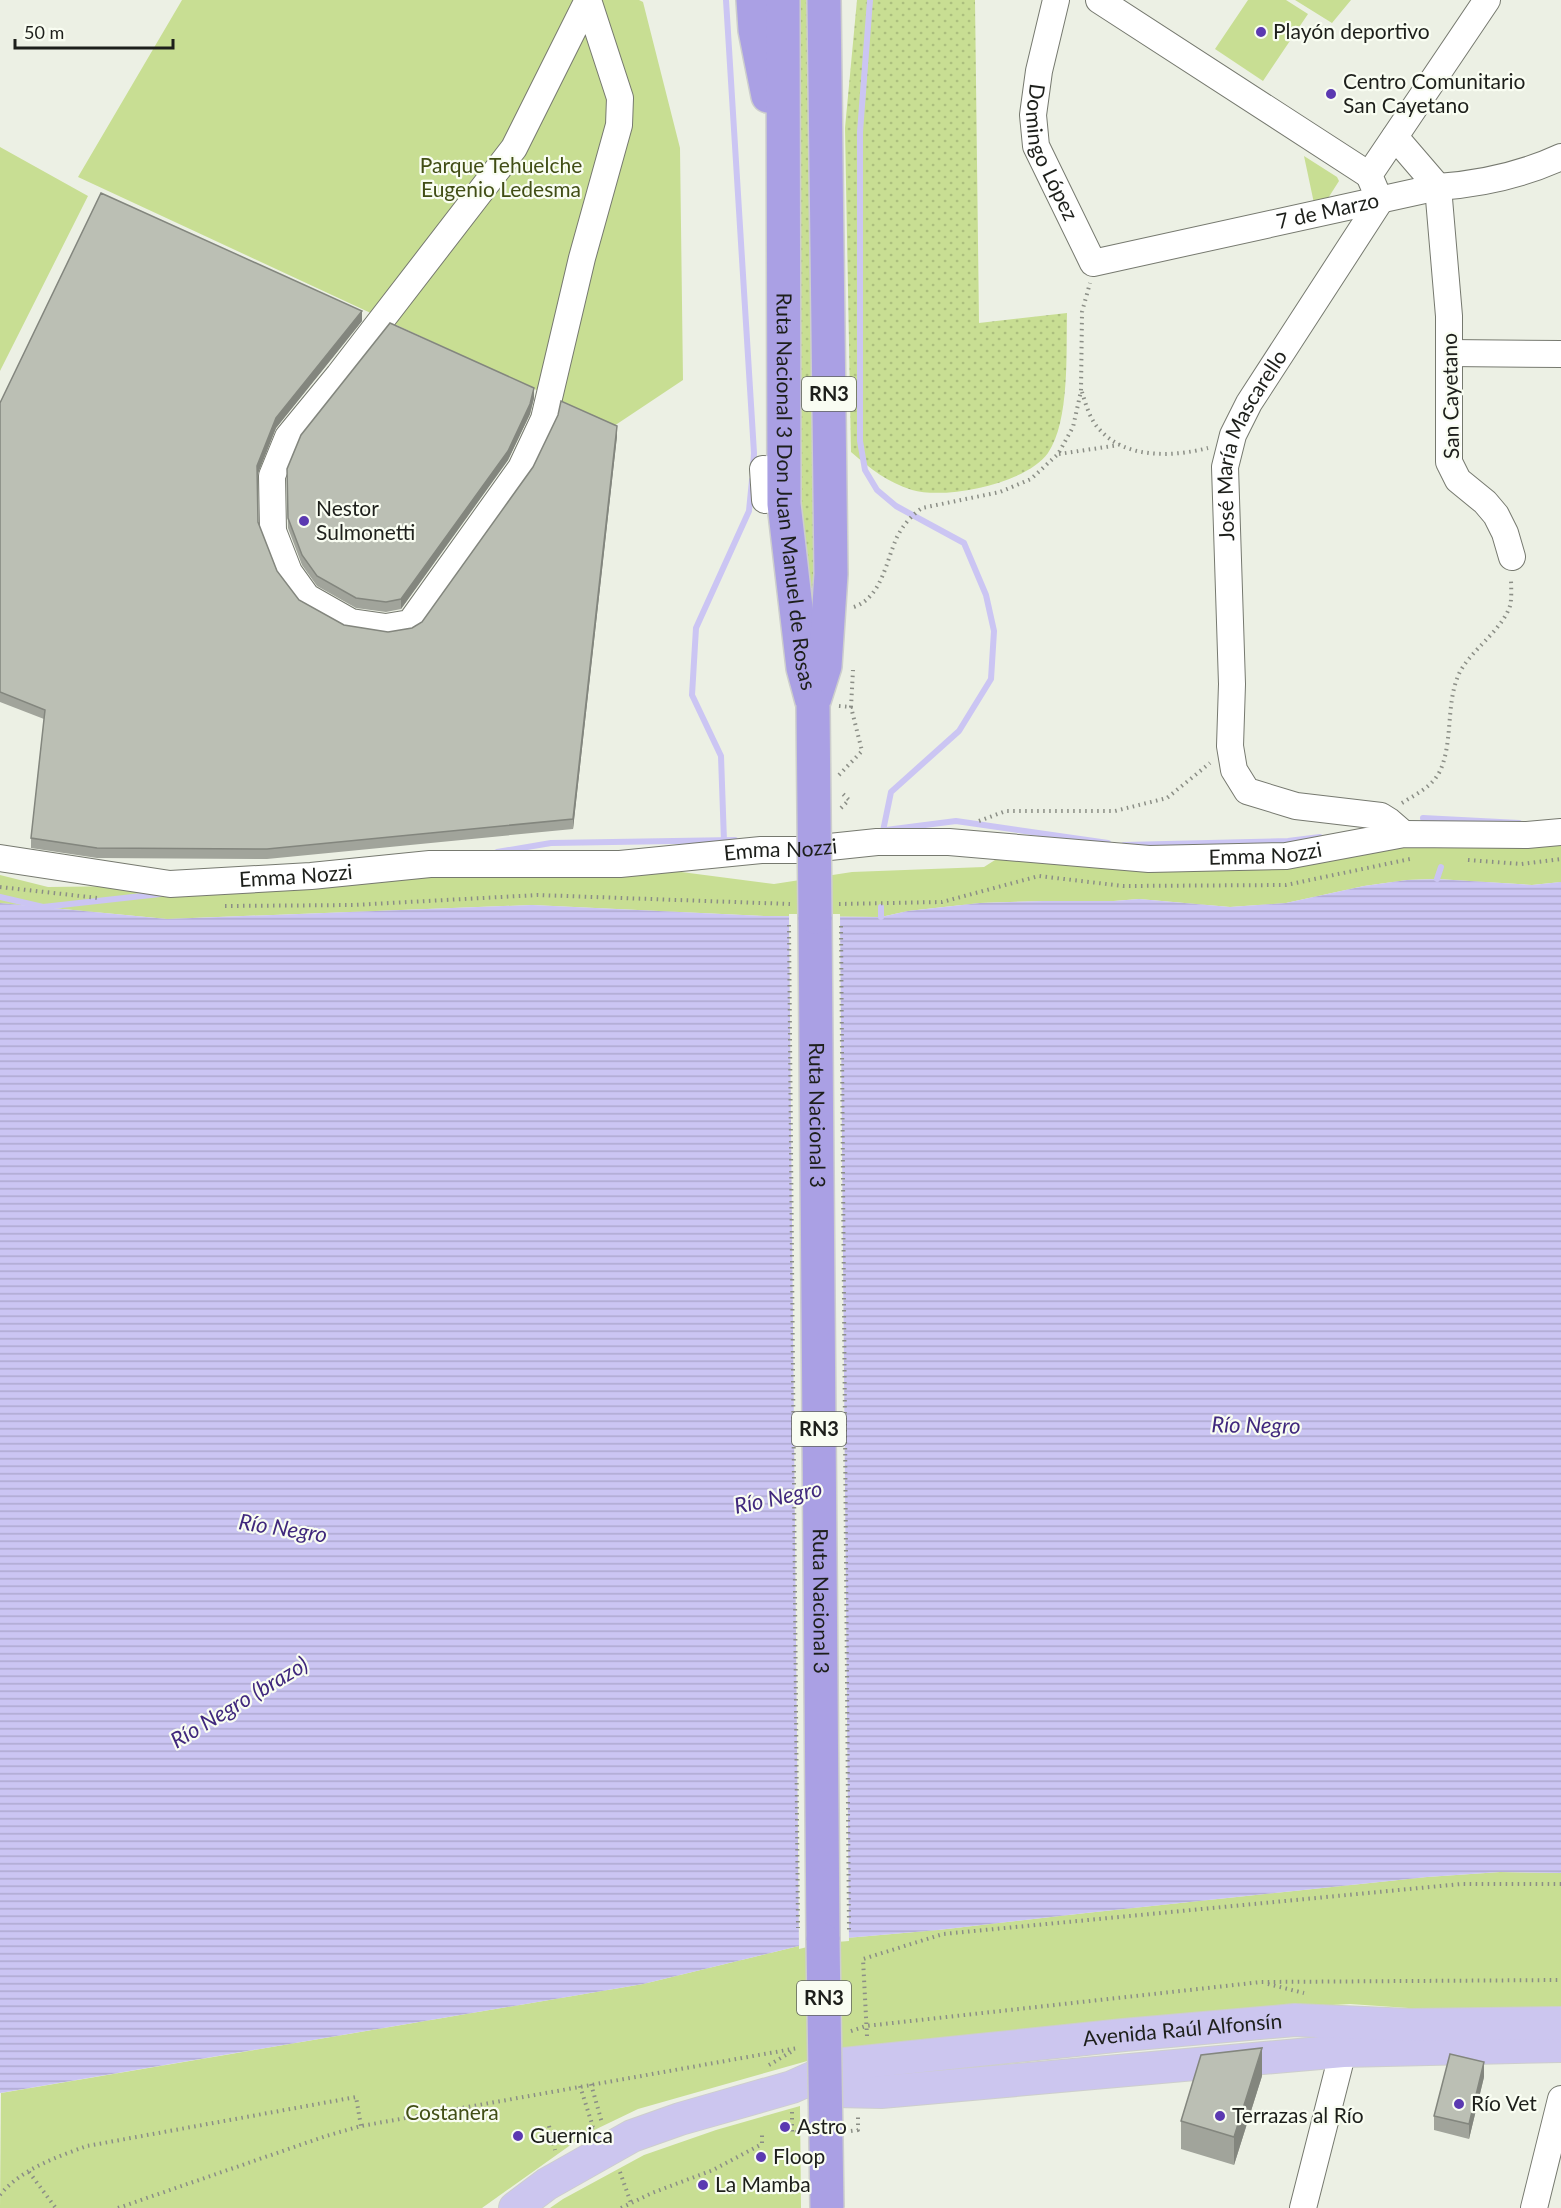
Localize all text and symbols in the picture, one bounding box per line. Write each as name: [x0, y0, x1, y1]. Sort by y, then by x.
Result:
scale bar: [15, 12, 172, 50]
place label: Playón deportivo: [1273, 18, 1430, 43]
text: 50 m: [24, 21, 64, 43]
marker: Playón deportivo: [1254, 25, 1268, 39]
place label: Centro Comunitario San Cayetano: [1343, 68, 1526, 117]
street label: Domingo López: [1022, 82, 1084, 224]
marker: Centro Comunitario San Cayetano: [1324, 87, 1338, 101]
park label: Parque Tehuelche Eugenio Ledesma: [420, 152, 582, 201]
street label: 7 de Marzo: [1274, 186, 1381, 233]
street label: Ruta Nacional 3 Don Juan Manuel de Rosas: [773, 292, 822, 692]
street label: San Cayetano: [1436, 333, 1463, 459]
street label: José María Mascarello: [1211, 344, 1291, 541]
road number: RN3: [802, 377, 856, 411]
place label: Nestor Sulmonetti: [316, 495, 415, 544]
marker: Nestor Sulmonetti: [297, 514, 311, 528]
street label: Emma Nozzi: [722, 832, 838, 865]
street label: Emma Nozzi: [1208, 836, 1324, 869]
street label: Emma Nozzi: [238, 858, 354, 891]
street label: Ruta Nacional 3: [805, 1042, 831, 1188]
water label: Río Negro: [1211, 1410, 1301, 1439]
road number: RN3: [792, 1412, 846, 1446]
water label: Río Negro: [731, 1474, 824, 1519]
water label: Río Negro: [237, 1507, 329, 1548]
street label: Ruta Nacional 3: [809, 1528, 835, 1674]
water label: Río Negro (brazo): [165, 1650, 312, 1753]
road number: RN3: [797, 1981, 851, 2015]
street label: Avenida Raúl Alfonsín: [1081, 2007, 1283, 2050]
place label: Río Vet: [1471, 2090, 1537, 2115]
marker: Río Vet: [1452, 2097, 1466, 2111]
park label: Costanera: [405, 2099, 499, 2124]
place label: Terrazas al Río: [1232, 2102, 1364, 2127]
marker: Terrazas al Río: [1213, 2109, 1227, 2123]
place label: Astro: [797, 2113, 847, 2138]
marker: Astro: [778, 2120, 792, 2134]
place label: Guernica: [530, 2122, 613, 2147]
marker: Guernica: [511, 2129, 525, 2143]
place label: Floop: [773, 2143, 825, 2168]
marker: Floop: [754, 2150, 768, 2164]
place label: La Mamba: [715, 2171, 811, 2196]
marker: La Mamba: [696, 2178, 710, 2192]

